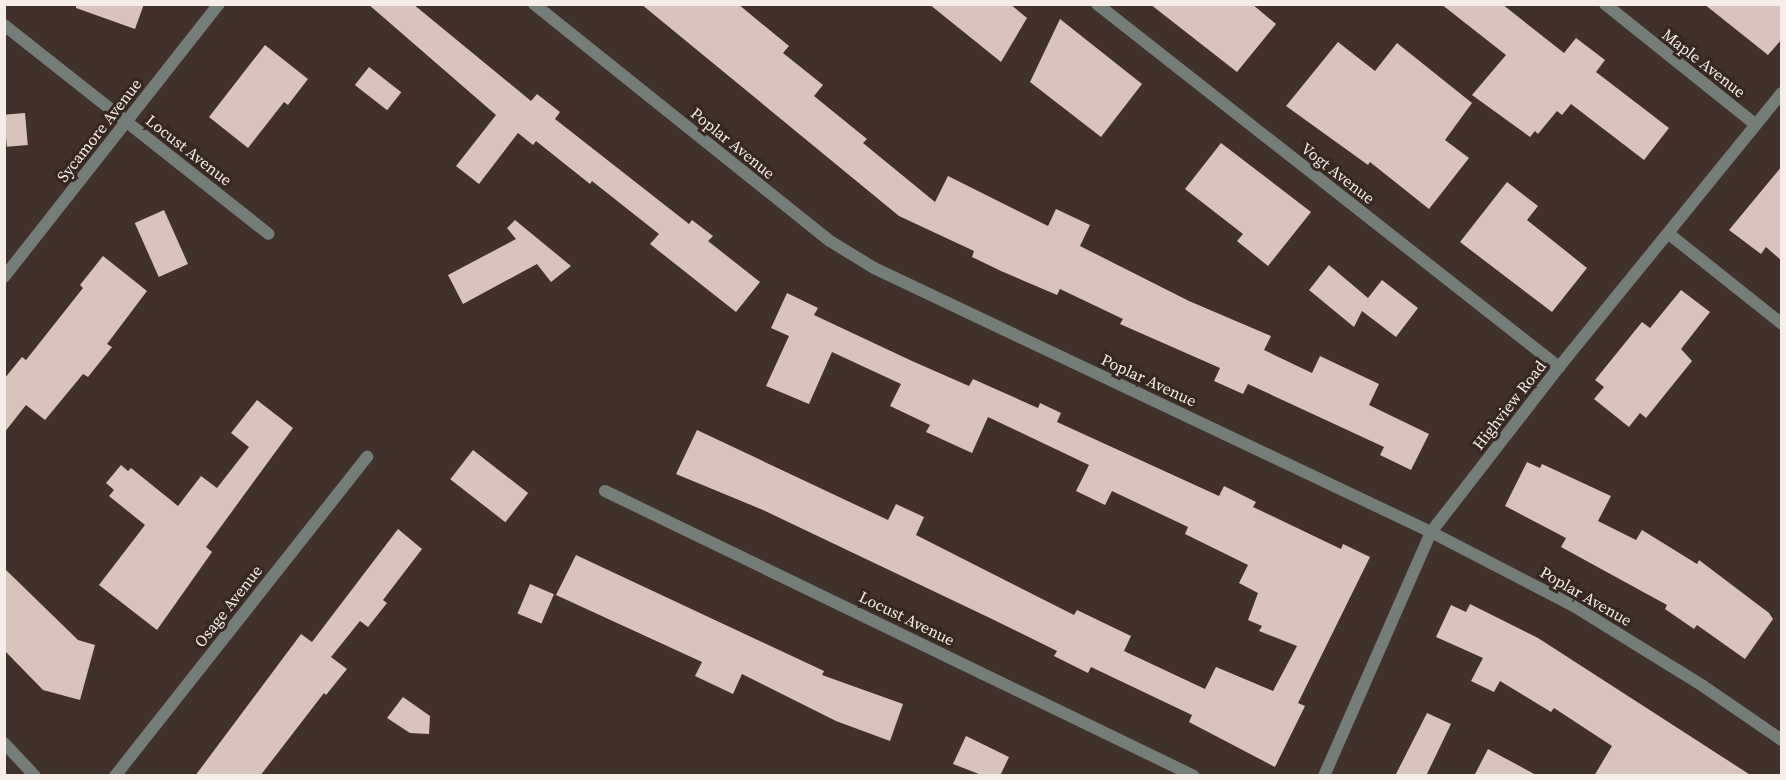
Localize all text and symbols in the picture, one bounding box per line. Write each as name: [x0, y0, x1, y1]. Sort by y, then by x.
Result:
street label: Maple Avenue: [1659, 25, 1749, 101]
street label: Sycamore Avenue: [53, 75, 145, 185]
street label: Poplar Avenue: [687, 103, 779, 183]
street label: Locust Avenue: [142, 110, 236, 190]
street label: Vogt Avenue: [1297, 138, 1379, 208]
street label: Poplar Avenue: [1098, 350, 1200, 410]
street label: Highview Road: [1468, 357, 1550, 453]
street label: Osage Avenue: [190, 561, 266, 651]
street label: Poplar Avenue: [1537, 562, 1635, 630]
street label: Locust Avenue: [856, 587, 958, 649]

